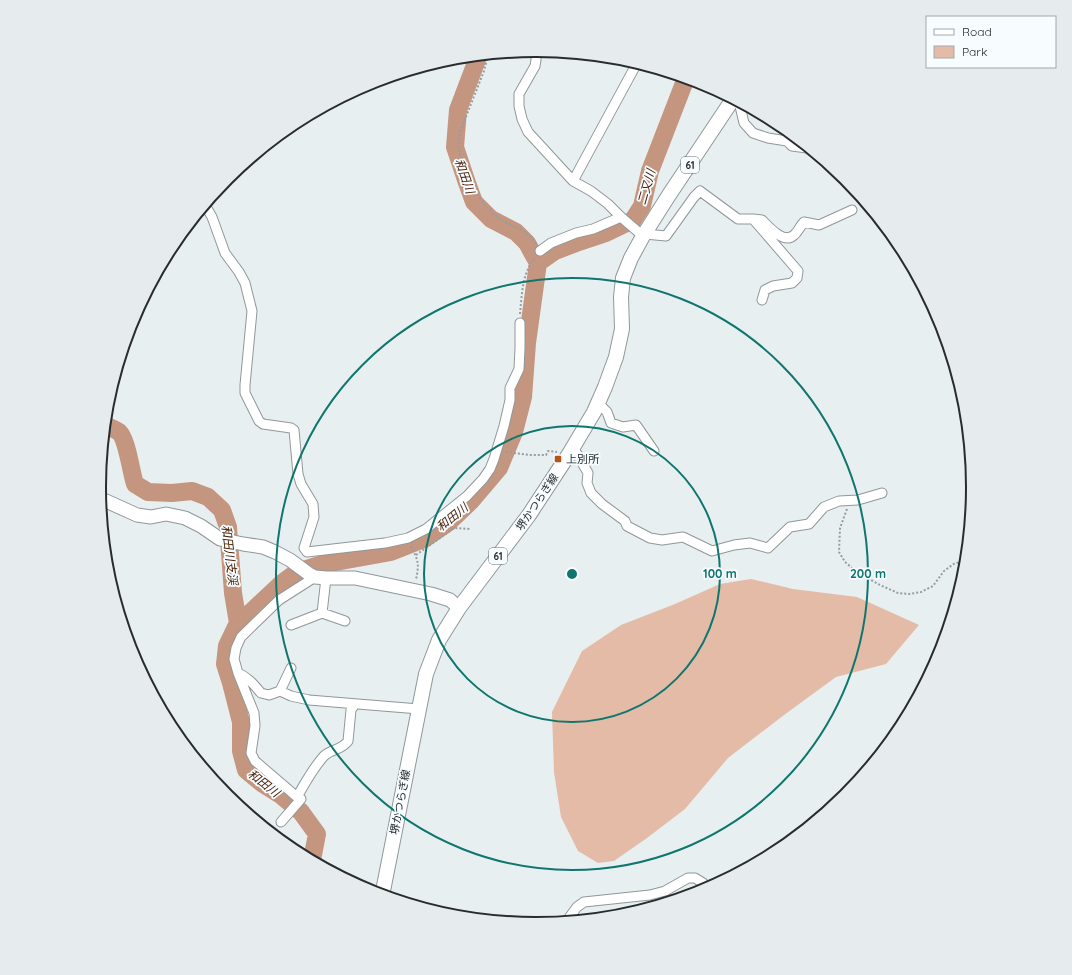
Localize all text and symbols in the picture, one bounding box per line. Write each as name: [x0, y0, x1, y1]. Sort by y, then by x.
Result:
legend: [926, 16, 1056, 68]
text: Road: [962, 24, 992, 39]
text: Park: [962, 44, 987, 59]
water label: 和田川: [452, 157, 479, 197]
road number: 61: [681, 157, 699, 173]
water label: 二又川: [634, 166, 659, 206]
place label: 上別所: [566, 452, 600, 466]
marker: 上別所: [553, 454, 563, 464]
street label: 堺かつらぎ線: [513, 471, 561, 533]
water label: 和田川: [433, 499, 472, 534]
water label: 和田川支渓: [219, 524, 241, 588]
road number: 61: [489, 548, 507, 564]
text: 100 m: [703, 566, 737, 581]
text: 200 m: [850, 566, 886, 581]
centre of rings: [565, 567, 579, 581]
water label: 和田川: [245, 766, 284, 801]
street label: 堺かつらぎ線: [387, 768, 413, 836]

